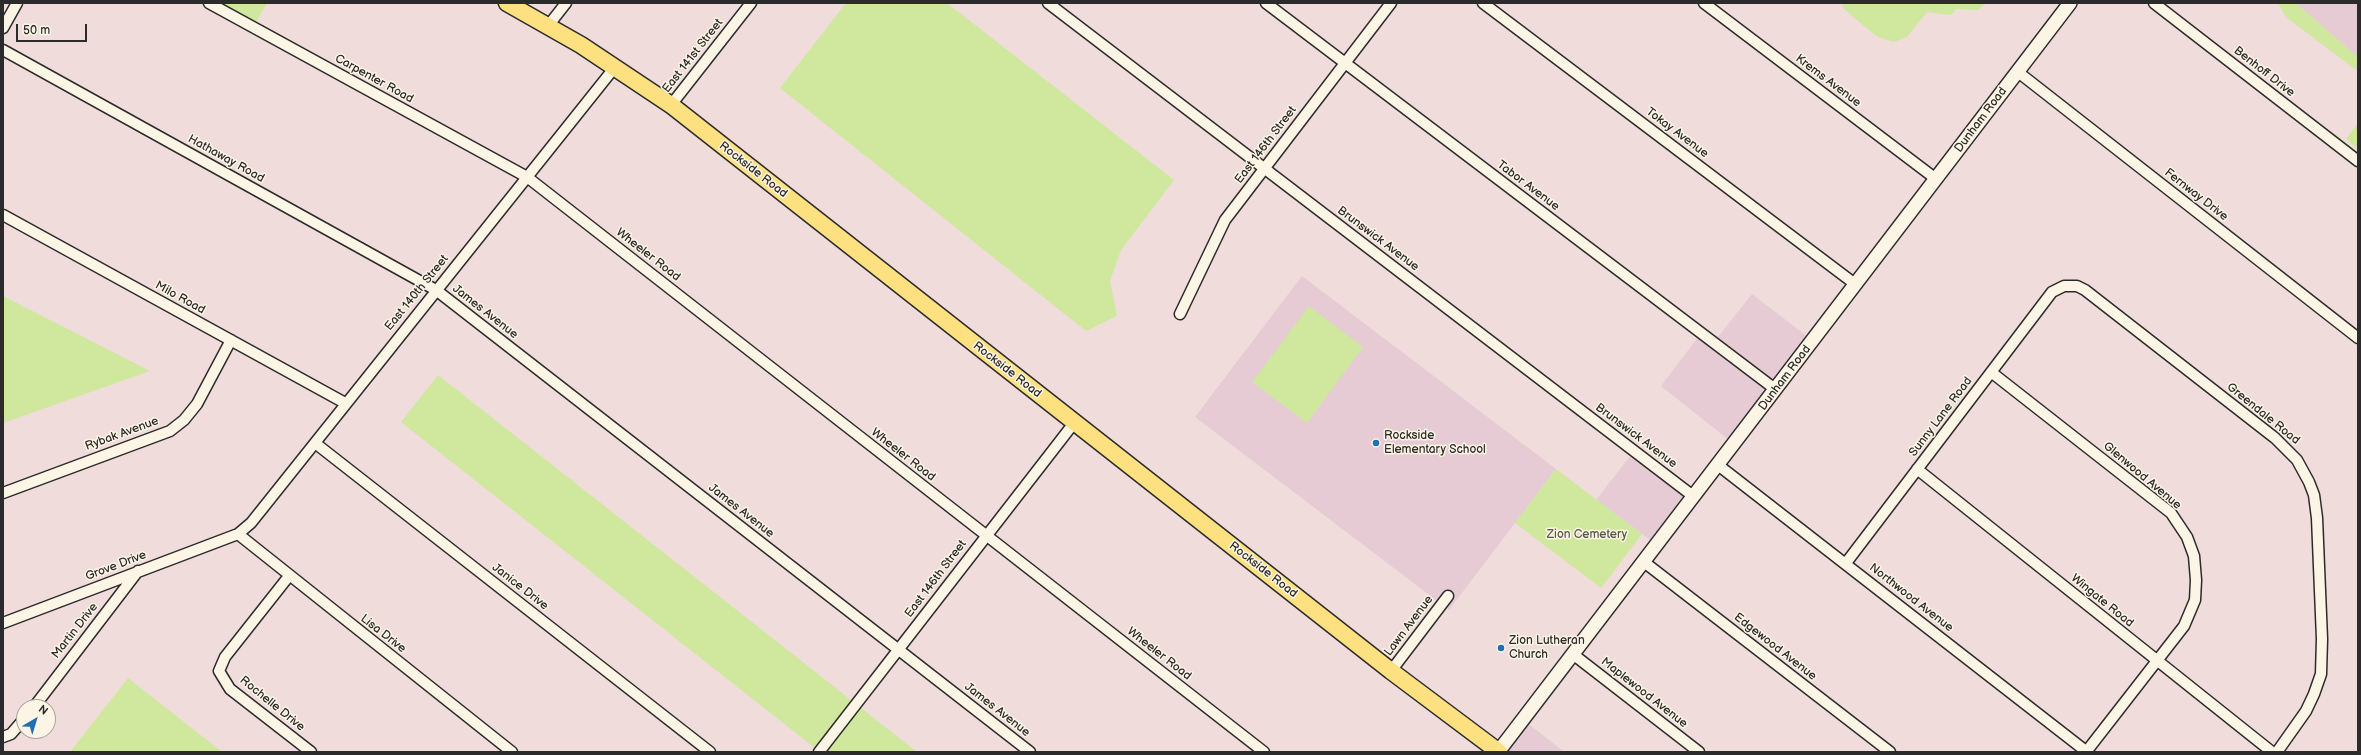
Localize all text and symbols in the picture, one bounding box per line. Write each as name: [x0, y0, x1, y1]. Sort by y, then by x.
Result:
scale bar: [18, 16, 89, 42]
street label: East 141st Street: [660, 16, 726, 96]
text: 50 m: [23, 23, 50, 38]
street label: Benhoff Drive: [2231, 44, 2297, 100]
street label: Carpenter Road: [332, 51, 416, 107]
street label: Krems Avenue: [1792, 52, 1864, 110]
street label: Dunham Road: [1952, 85, 2010, 155]
street label: East 146th Street: [1232, 103, 1300, 187]
street label: Tokay Avenue: [1643, 105, 1711, 161]
street label: Hathaway Road: [185, 132, 267, 186]
street label: Rockside Road: [716, 139, 790, 201]
street label: Tabor Avenue: [1494, 158, 1562, 214]
street label: Fernway Drive: [2161, 166, 2231, 224]
street label: Brunswick Avenue: [1334, 204, 1422, 274]
street label: Wheeler Road: [613, 225, 683, 285]
street label: East 140th Street: [382, 252, 452, 334]
street label: Milo Road: [153, 278, 207, 318]
street label: James Avenue: [449, 282, 521, 342]
street label: Rockside Road: [970, 339, 1044, 401]
street label: Dunham Road: [1756, 343, 1814, 413]
street label: Sunny Lane Road: [1906, 374, 1976, 460]
street label: Greendale Road: [2224, 380, 2302, 448]
street label: Brunswick Avenue: [1592, 401, 1680, 471]
street label: Rybak Avenue: [83, 414, 161, 454]
street label: Wheeler Road: [868, 425, 938, 485]
place label: Rockside Elementary School: [1384, 429, 1486, 457]
marker: Rockside Elementary School: [1371, 438, 1381, 448]
street label: Glenwood Avenue: [2100, 439, 2184, 513]
street label: James Avenue: [705, 481, 777, 541]
park label: Zion Cemetery: [1547, 528, 1627, 542]
street label: East 146th Street: [902, 537, 970, 621]
street label: Rockside Road: [1226, 539, 1300, 601]
street label: Grove Drive: [84, 548, 148, 584]
street label: Janice Drive: [489, 561, 551, 613]
street label: Northwood Avenue: [1866, 561, 1956, 635]
street label: Wingate Road: [2068, 571, 2136, 631]
street label: Lawn Avenue: [1382, 593, 1436, 659]
street label: Martin Drive: [49, 600, 101, 662]
street label: Edgewood Avenue: [1731, 610, 1819, 684]
street label: Lisa Drive: [357, 612, 409, 656]
street label: Wheeler Road: [1124, 624, 1194, 684]
place label: Zion Lutheran Church: [1509, 634, 1585, 662]
marker: Zion Lutheran Church: [1496, 643, 1506, 653]
street label: Maplewood Avenue: [1598, 655, 1690, 731]
street label: Rochelle Drive: [237, 673, 307, 735]
street label: James Avenue: [961, 680, 1033, 740]
north arrow: [16, 699, 56, 739]
text: N: [36, 702, 50, 718]

